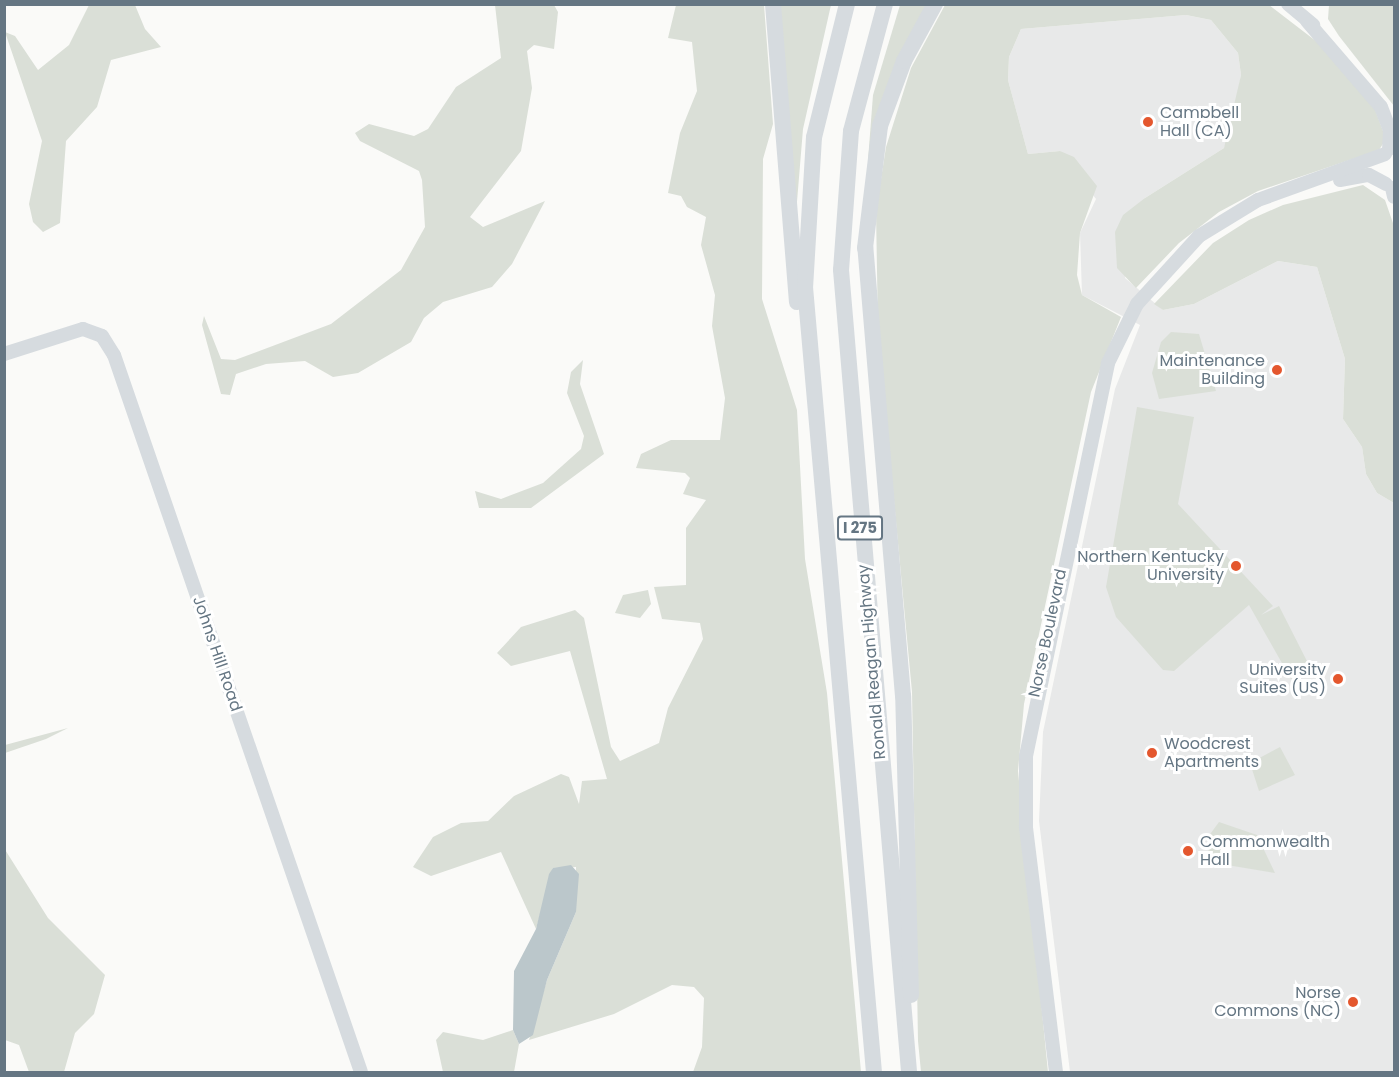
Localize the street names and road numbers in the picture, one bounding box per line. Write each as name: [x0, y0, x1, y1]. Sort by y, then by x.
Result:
road number: I 275: [836, 516, 884, 540]
street label: Ronald Reagan Highway: [854, 564, 890, 760]
street label: Norse Boulevard: [1025, 567, 1071, 699]
street label: Johns Hill Road: [188, 594, 246, 714]

